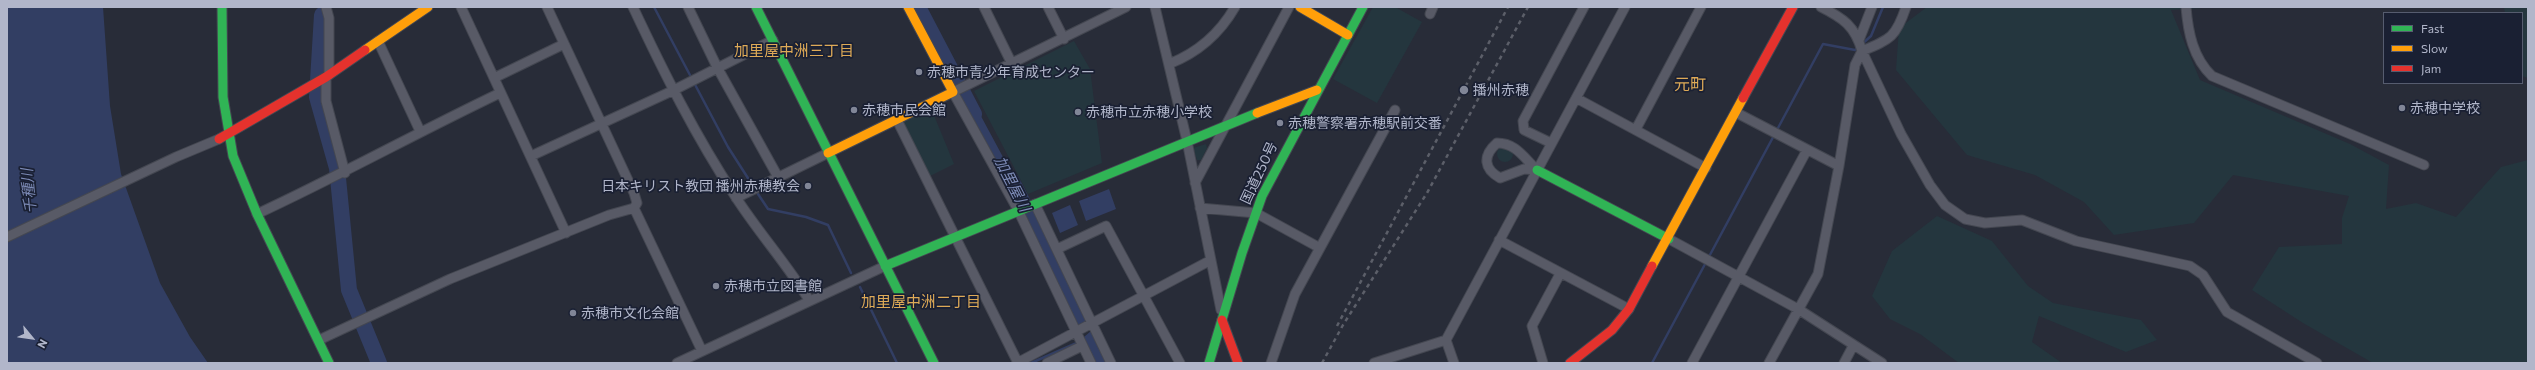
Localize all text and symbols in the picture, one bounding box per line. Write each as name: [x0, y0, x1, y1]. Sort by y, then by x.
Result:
legend: [2383, 12, 2523, 84]
text: Fast: [2421, 21, 2444, 35]
text: Slow: [2421, 41, 2448, 55]
district label: 加里屋中洲三丁目: [734, 42, 854, 60]
text: Jam: [2421, 61, 2441, 75]
place label: 赤穂市青少年育成センター: [927, 64, 1095, 80]
marker: 赤穂市青少年育成センター: [914, 67, 924, 77]
district label: 元町: [1674, 75, 1706, 95]
place label: 播州赤穂: [1473, 82, 1529, 98]
marker: 播州赤穂: [1458, 84, 1470, 96]
place label: 赤穂中学校: [2410, 100, 2480, 116]
place label: 赤穂市民会館: [862, 102, 946, 118]
marker: 赤穂中学校: [2397, 103, 2407, 113]
place label: 赤穂市立赤穂小学校: [1086, 104, 1212, 120]
marker: 赤穂市民会館: [849, 105, 859, 115]
marker: 赤穂市立赤穂小学校: [1073, 107, 1083, 117]
place label: 赤穂警察署赤穂駅前交番: [1288, 115, 1442, 131]
marker: 赤穂警察署赤穂駅前交番: [1275, 118, 1285, 128]
street label: 国道250号: [1237, 139, 1281, 207]
water label: 加里屋川: [990, 153, 1034, 215]
water label: 千種川: [18, 168, 40, 214]
place label: 日本キリスト教団 播州赤穂教会: [601, 178, 800, 194]
marker: 日本キリスト教団 播州赤穂教会: [803, 181, 813, 191]
place label: 赤穂市立図書館: [724, 278, 822, 294]
marker: 赤穂市立図書館: [711, 281, 721, 291]
district label: 加里屋中洲二丁目: [861, 293, 981, 311]
place label: 赤穂市文化会館: [581, 305, 679, 321]
marker: 赤穂市文化会館: [568, 308, 578, 318]
north arrow: [12, 318, 52, 358]
text: N: [35, 337, 51, 351]

